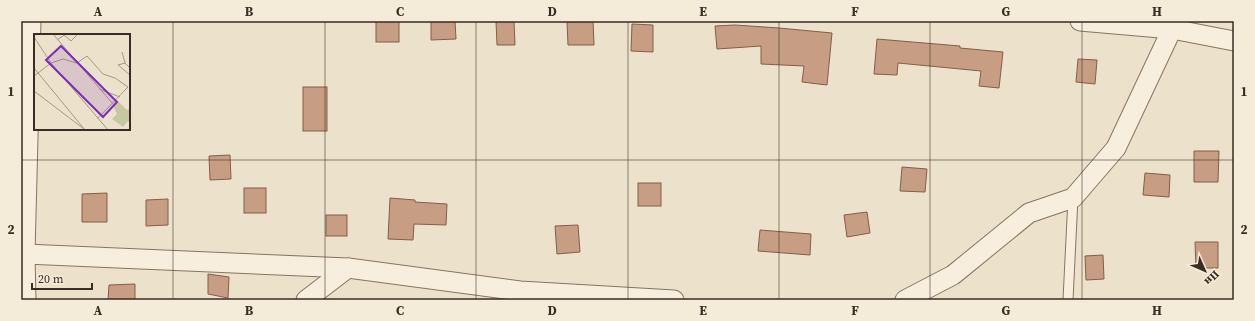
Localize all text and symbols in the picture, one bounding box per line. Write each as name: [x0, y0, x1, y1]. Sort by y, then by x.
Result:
text: A: [94, 3, 103, 20]
text: B: [245, 3, 254, 20]
text: C: [396, 3, 404, 20]
text: D: [547, 3, 557, 20]
text: E: [699, 3, 707, 20]
text: F: [851, 3, 859, 20]
text: G: [1002, 3, 1011, 20]
text: H: [1152, 3, 1162, 20]
inset map: [34, 34, 130, 130]
text: 1: [7, 83, 15, 100]
text: 1: [1240, 83, 1248, 100]
text: 2: [7, 221, 15, 238]
text: 2: [1240, 221, 1248, 238]
north arrow: [1185, 251, 1225, 291]
scale bar: [32, 265, 92, 291]
text: Пн: [1201, 267, 1222, 288]
text: 20 m: [38, 271, 64, 287]
text: A: [94, 302, 103, 319]
text: B: [245, 302, 254, 319]
text: C: [396, 302, 404, 319]
text: D: [547, 302, 557, 319]
text: E: [699, 302, 707, 319]
text: F: [851, 302, 859, 319]
text: G: [1002, 302, 1011, 319]
text: H: [1152, 302, 1162, 319]

